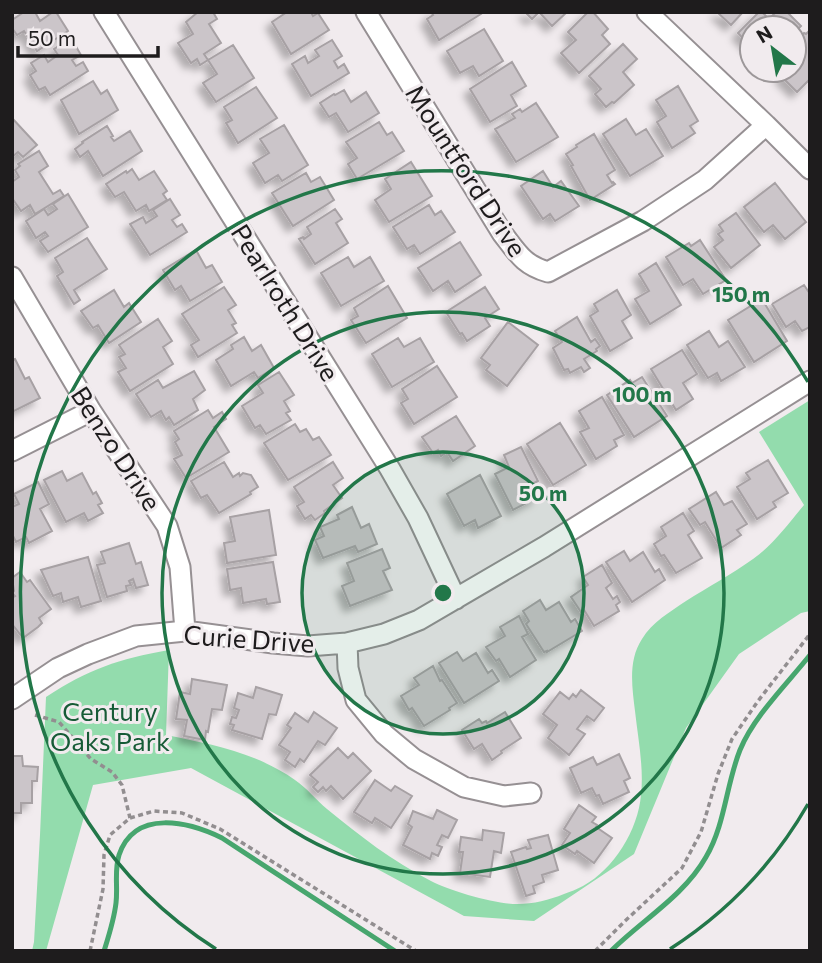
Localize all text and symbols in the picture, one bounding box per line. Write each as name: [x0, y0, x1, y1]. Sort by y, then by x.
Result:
scale bar: [18, 14, 158, 58]
north arrow: [738, 14, 808, 84]
text: N: [752, 20, 776, 48]
text: 50 m: [28, 25, 76, 50]
street label: Mountford Drive: [400, 78, 534, 262]
street label: Pearlroth Drive: [225, 218, 347, 386]
text: 150 m: [712, 281, 770, 306]
street label: Benzo Drive: [65, 380, 169, 516]
text: 100 m: [612, 381, 672, 406]
text: 50 m: [519, 480, 567, 505]
centre of rings: [431, 581, 455, 605]
street label: Curie Drive: [183, 618, 315, 658]
park label: Century Oaks Park: [50, 695, 170, 756]

